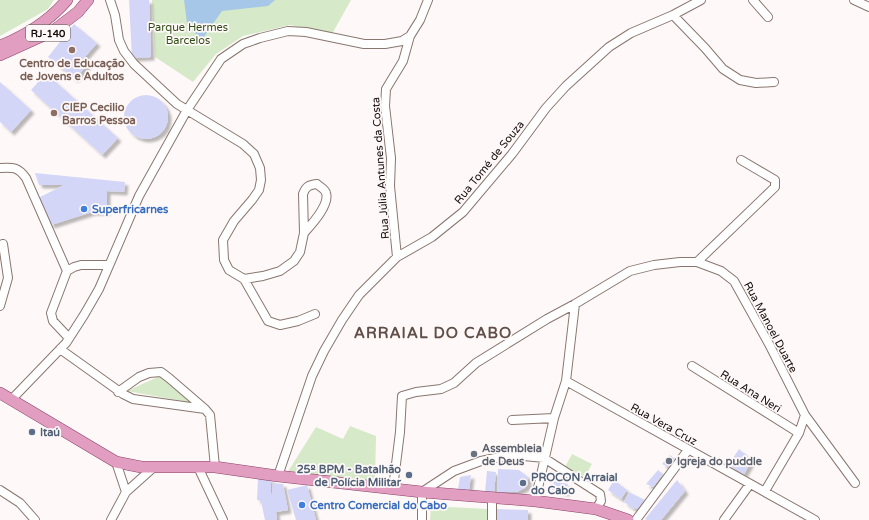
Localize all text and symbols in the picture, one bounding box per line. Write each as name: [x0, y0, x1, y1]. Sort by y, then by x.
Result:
park label: Parque Hermes Barcelos: [148, 21, 228, 47]
road number: RJ-140: [26, 25, 70, 41]
marker: Centro de Educação de Jovens e Adultos: [67, 45, 77, 55]
place label: Centro de Educação de Jovens e Adultos: [19, 57, 125, 83]
street label: Rua Júlia Antunes da Costa: [369, 97, 392, 239]
place label: CIEP Cecilio Barros Pessoa: [62, 101, 136, 127]
marker: CIEP Cecilio Barros Pessoa: [49, 108, 59, 118]
street label: Rua Tomé de Souza: [452, 118, 527, 207]
place label: Superfricarnes: [92, 203, 169, 217]
marker: Superfricarnes: [79, 204, 89, 214]
street label: Rua Manoel Duarte: [741, 279, 800, 375]
district label: ARRAIAL DO CABO: [354, 324, 512, 342]
street label: Rua Ana Neri: [718, 368, 784, 415]
street label: Rua Vera Cruz: [628, 401, 700, 448]
place label: Itaú: [40, 426, 60, 439]
marker: Itaú: [27, 427, 37, 437]
place label: Assembleia de Deus: [482, 442, 542, 468]
marker: Assembleia de Deus: [469, 449, 479, 459]
place label: Igreja do puddle: [677, 455, 763, 469]
marker: Igreja do puddle: [664, 456, 674, 466]
place label: 25º BPM - Batalhão de Polícia Militar: [297, 463, 402, 489]
marker: 25º BPM - Batalhão de Polícia Militar: [404, 470, 414, 480]
place label: PROCON Arraial do Cabo: [531, 471, 618, 497]
marker: PROCON Arraial do Cabo: [518, 478, 528, 488]
place label: Centro Comercial do Cabo: [310, 499, 447, 512]
marker: Centro Comercial do Cabo: [297, 500, 307, 510]

